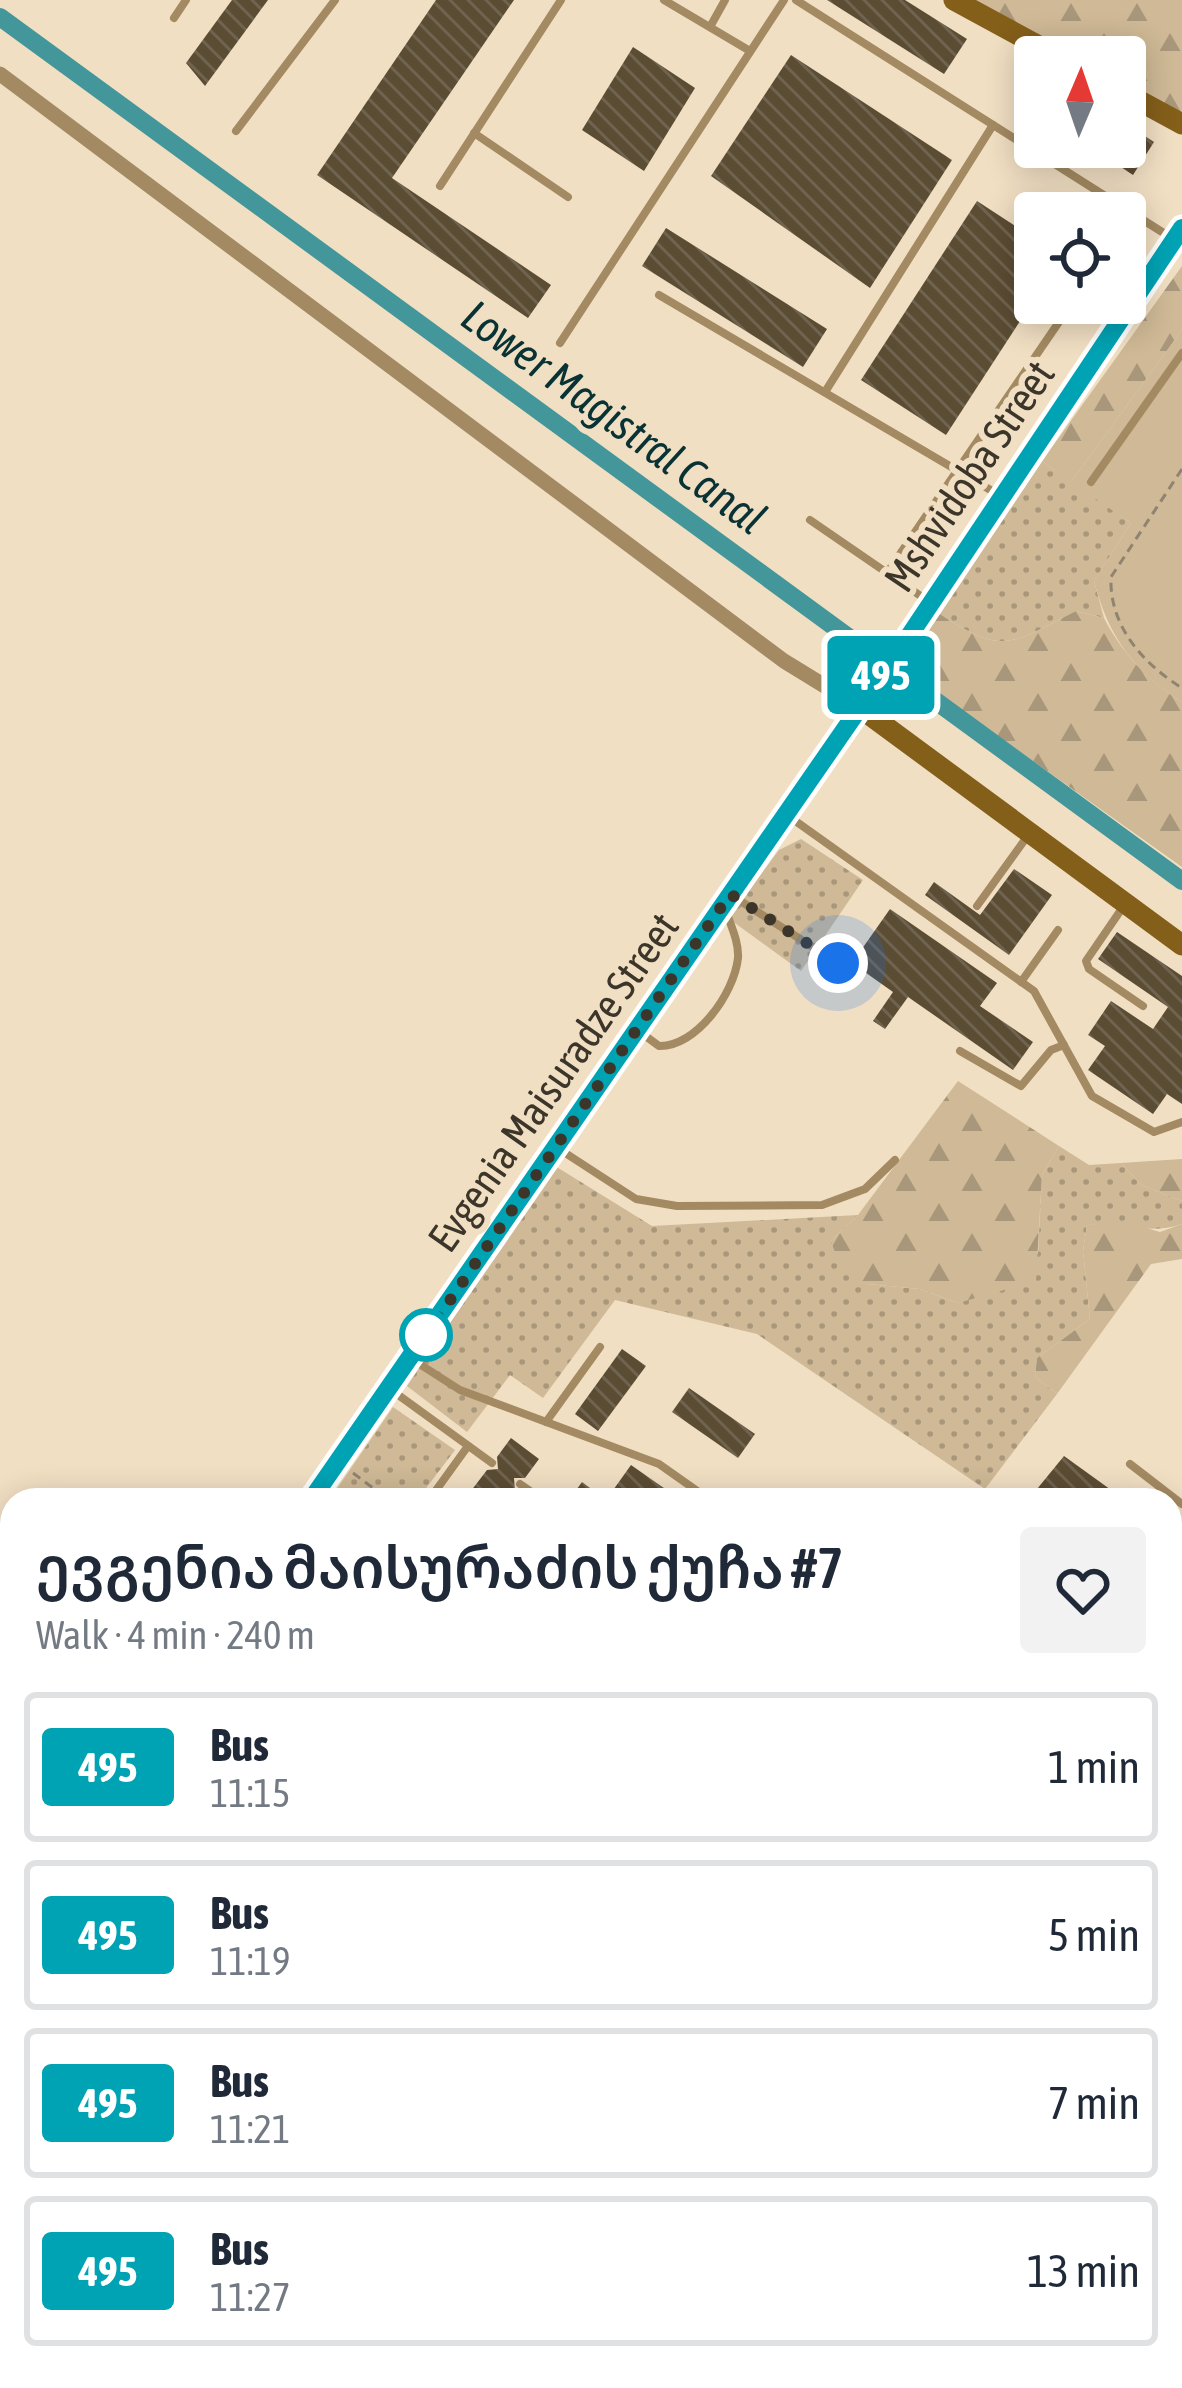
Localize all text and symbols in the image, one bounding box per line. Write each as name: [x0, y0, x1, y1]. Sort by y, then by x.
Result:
north arrow: [1014, 36, 1146, 168]
map controls: [1014, 36, 1146, 324]
button: locate: [1014, 192, 1146, 324]
water label: Lower Magistral Canal: [452, 289, 776, 545]
street label: Mshvidoba Street: [874, 352, 1064, 600]
line badge: 495: [812, 636, 950, 714]
text: 495: [851, 651, 911, 699]
street label: Evgenia Maisuradze Street: [418, 904, 688, 1260]
your location: [808, 933, 868, 993]
unlabelled marker: [401, 1310, 451, 1360]
button: heart: [1020, 1527, 1146, 1653]
text: ევგენია მაისურაძის ქუჩა #7: [36, 1535, 843, 1600]
text: Walk · 4 min · 240 m: [36, 1613, 315, 1657]
text: Bus: [210, 1719, 269, 1771]
text: 1 min: [1048, 1741, 1140, 1793]
text: 495: [78, 1743, 138, 1791]
text: 11:15: [210, 1771, 290, 1815]
text: Bus: [210, 1887, 269, 1939]
text: 5 min: [1048, 1909, 1140, 1961]
text: 495: [78, 1911, 138, 1959]
text: 11:19: [210, 1939, 290, 1983]
text: Bus: [210, 2055, 269, 2107]
text: 7 min: [1048, 2077, 1140, 2129]
text: 495: [78, 2079, 138, 2127]
text: 11:21: [210, 2107, 290, 2151]
text: Bus: [210, 2223, 269, 2275]
text: 13 min: [1027, 2245, 1140, 2297]
text: 495: [78, 2247, 138, 2295]
text: 11:27: [210, 2275, 290, 2319]

